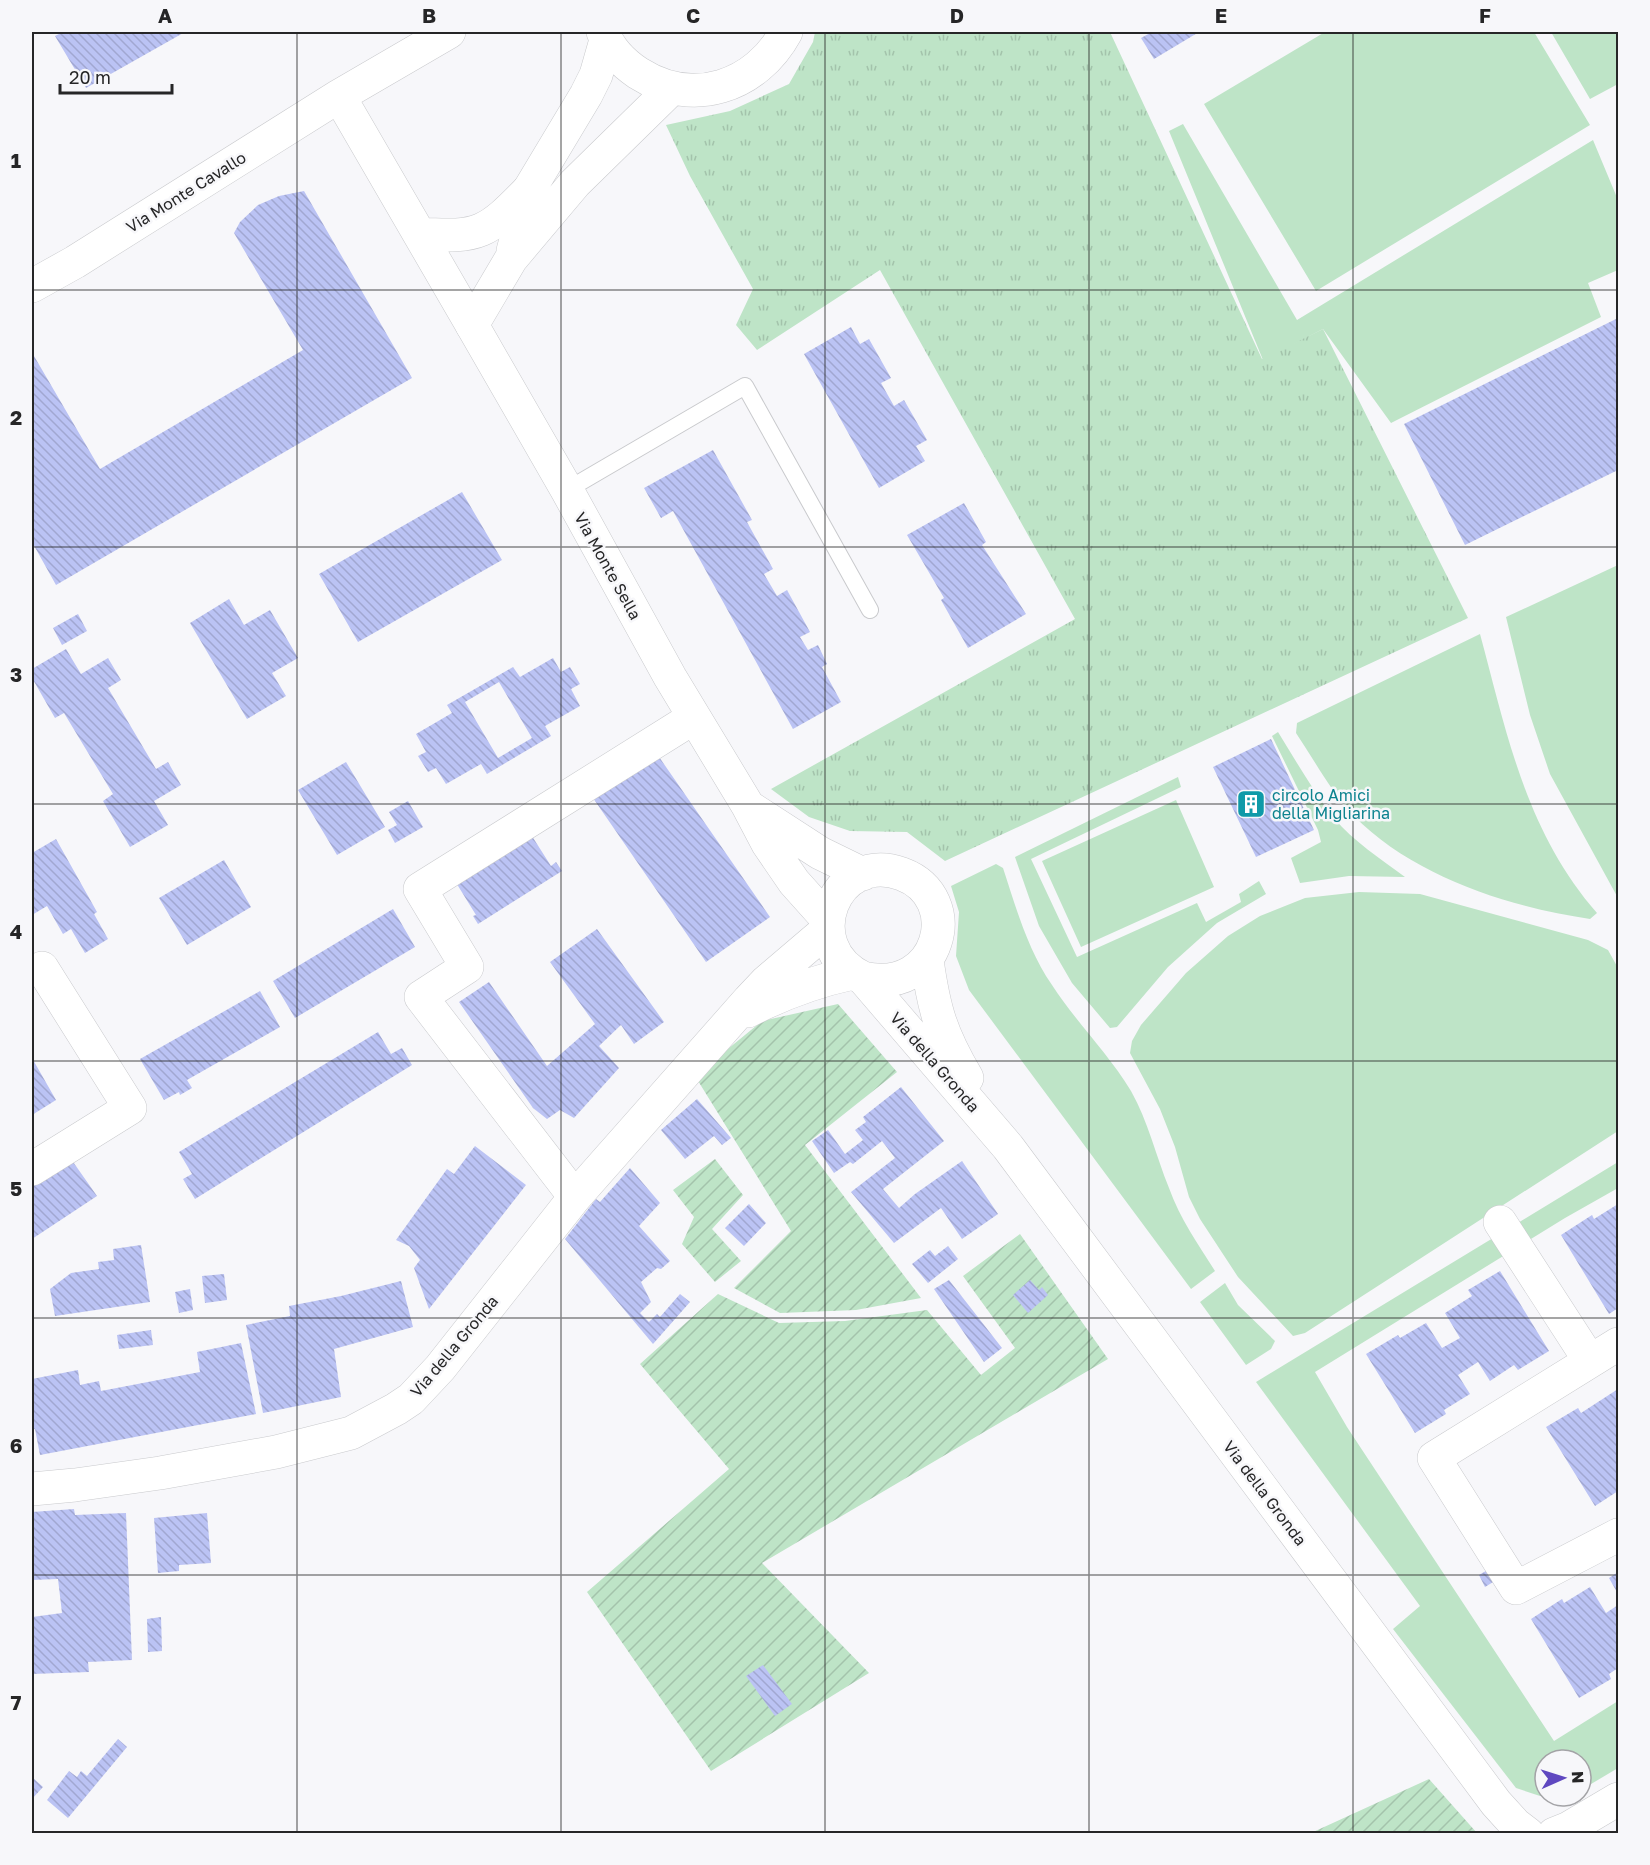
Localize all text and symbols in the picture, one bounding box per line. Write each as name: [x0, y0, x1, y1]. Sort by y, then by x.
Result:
text: A: [158, 3, 172, 27]
text: B: [422, 3, 436, 27]
text: C: [686, 3, 700, 27]
text: D: [950, 3, 964, 27]
text: E: [1215, 3, 1227, 27]
text: F: [1479, 3, 1491, 27]
scale bar: [60, 57, 172, 95]
text: 20 m: [69, 66, 111, 88]
street label: Via Monte Cavallo: [122, 147, 250, 237]
text: 1: [11, 148, 21, 172]
text: 2: [10, 405, 22, 429]
street label: Via Monte Sella: [570, 509, 646, 623]
text: 3: [10, 662, 22, 686]
place label: circolo Amici della Migliarina: [1272, 785, 1390, 823]
building icon: circolo Amici della Migliarina: [1235, 788, 1267, 820]
text: 4: [10, 919, 22, 943]
street label: Via della Gronda: [886, 1008, 984, 1116]
text: 5: [10, 1176, 22, 1200]
street label: Via della Gronda: [406, 1291, 502, 1401]
text: 6: [10, 1433, 22, 1457]
street label: Via della Gronda: [1219, 1437, 1311, 1549]
text: 7: [11, 1690, 22, 1714]
north arrow: [1533, 1748, 1593, 1808]
text: N: [1568, 1771, 1588, 1784]

